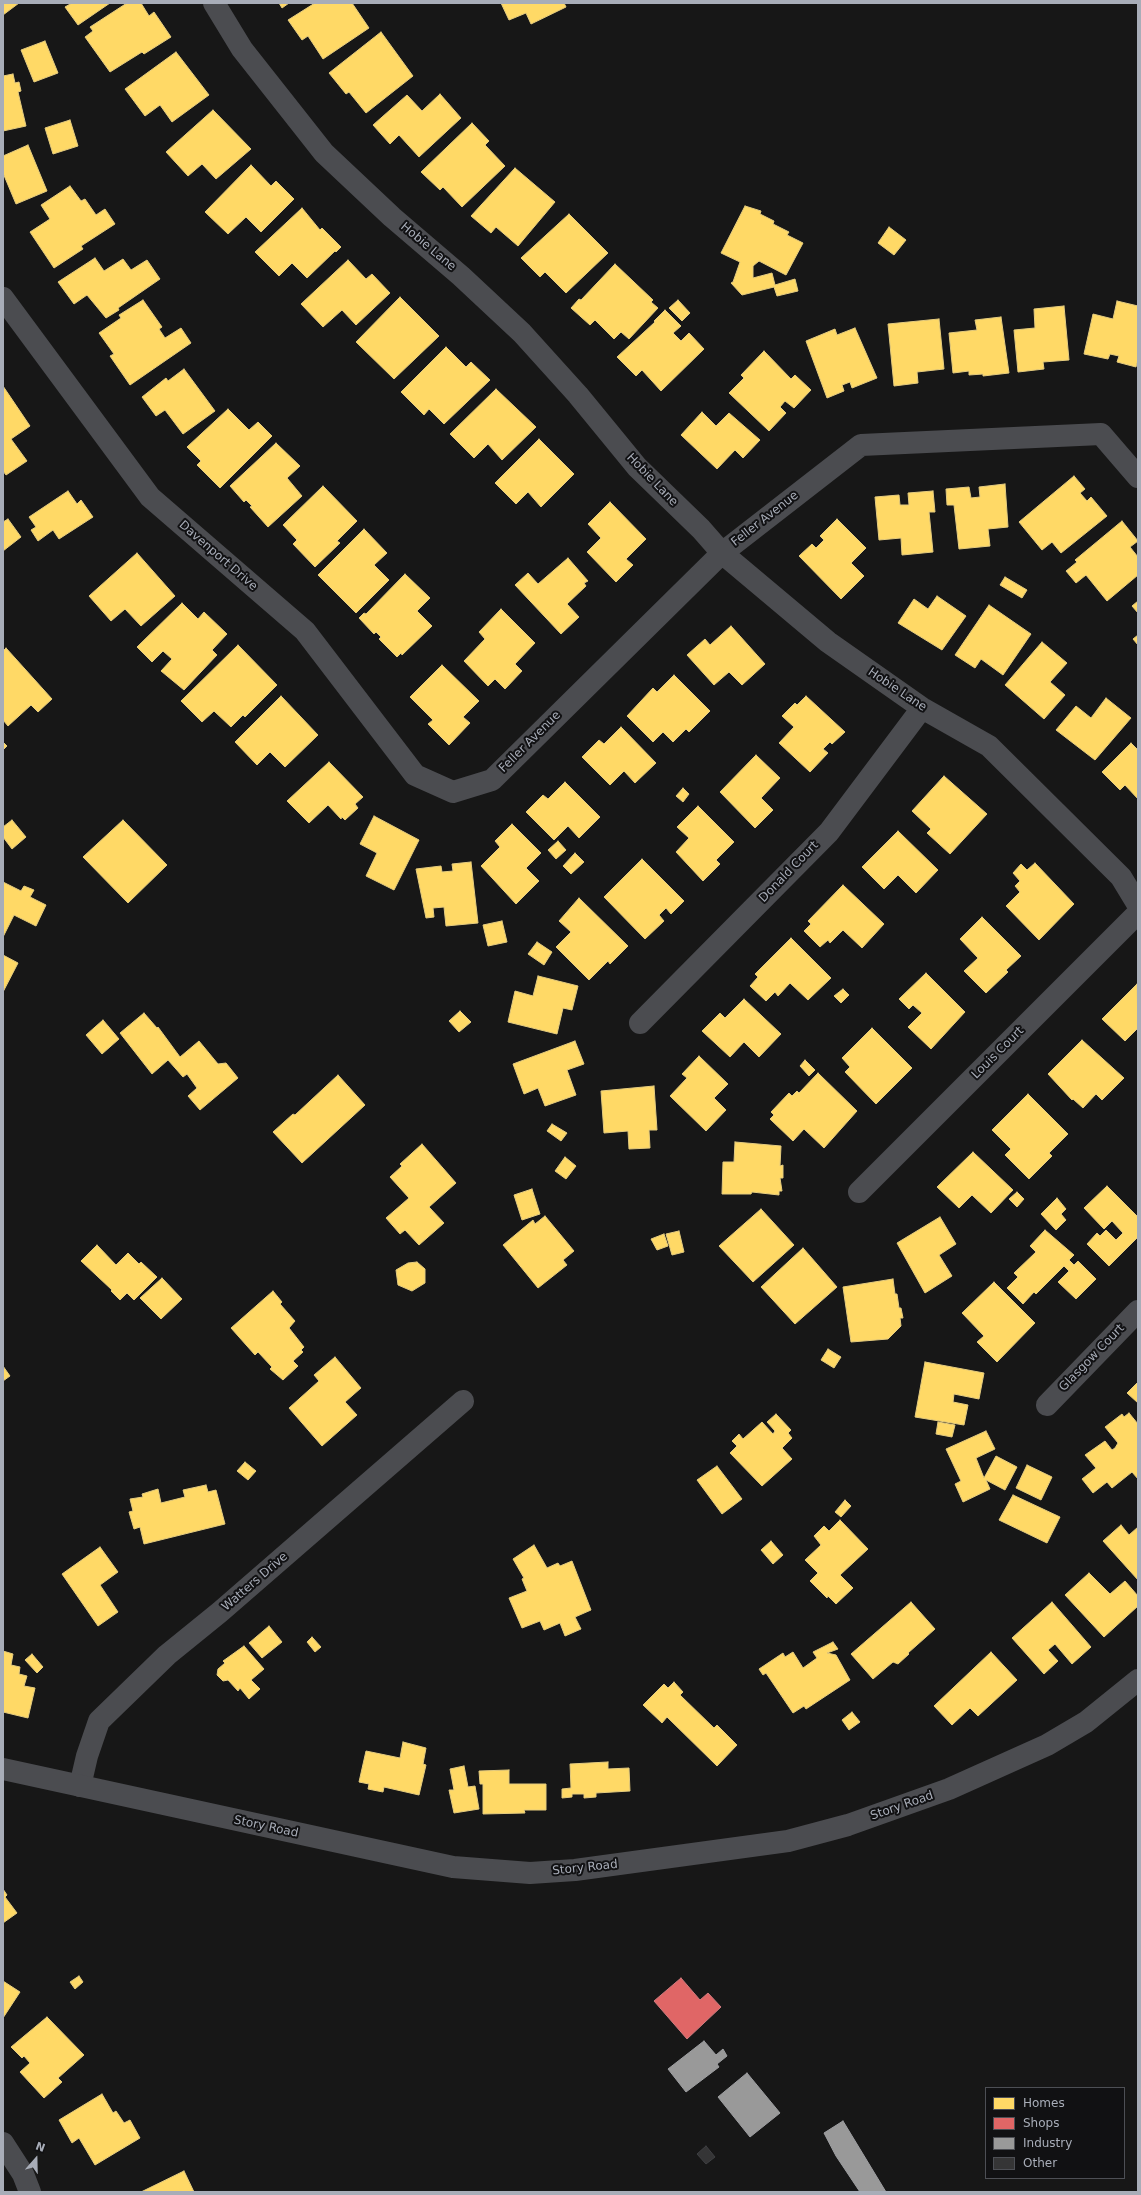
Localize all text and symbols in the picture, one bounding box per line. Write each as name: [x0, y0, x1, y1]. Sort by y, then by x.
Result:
street label: Hobie Lane: [398, 220, 458, 274]
street label: Hobie Lane: [623, 451, 681, 509]
street label: Feller Avenue: [729, 488, 801, 550]
street label: Davenport Drive: [176, 518, 260, 594]
street label: Hobie Lane: [865, 665, 929, 715]
street label: Feller Avenue: [496, 708, 564, 776]
street label: Donald Court: [756, 838, 822, 906]
street label: Louis Court: [969, 1024, 1027, 1082]
street label: Glasgow Court: [1056, 1321, 1128, 1395]
street label: Watters Drive: [219, 1550, 291, 1614]
street label: Story Road: [869, 1789, 935, 1823]
street label: Story Road: [232, 1813, 300, 1841]
street label: Story Road: [552, 1857, 618, 1879]
legend: [985, 2087, 1125, 2179]
text: Homes: [1023, 2096, 1065, 2110]
text: Shops: [1023, 2116, 1059, 2130]
text: Industry: [1023, 2136, 1072, 2150]
north arrow: [16, 2139, 56, 2179]
text: N: [34, 2140, 47, 2155]
text: Other: [1023, 2156, 1057, 2170]

